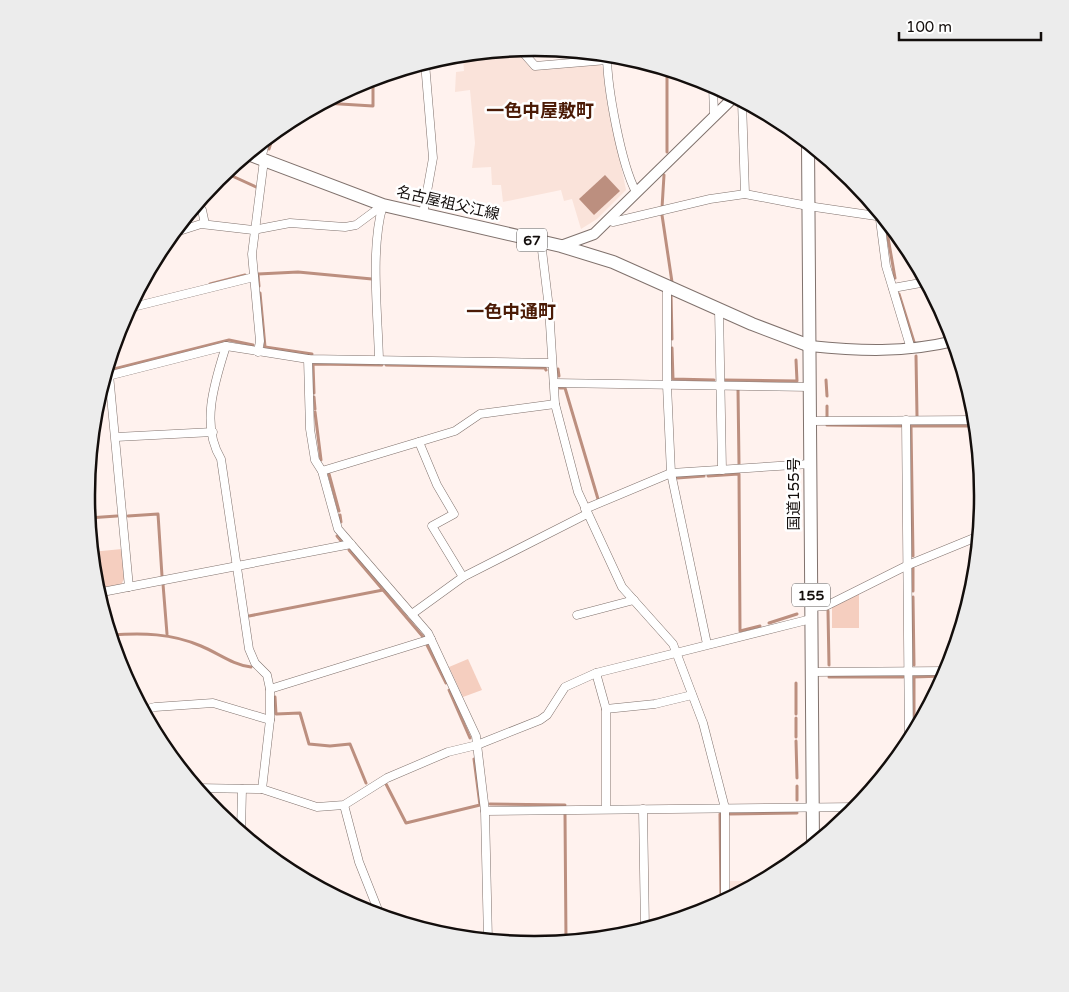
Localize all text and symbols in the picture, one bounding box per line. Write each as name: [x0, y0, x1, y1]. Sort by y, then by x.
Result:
scale bar: [899, 10, 1042, 42]
text: 100 m: [906, 18, 952, 36]
district label: 一色中屋敷町: [486, 100, 594, 122]
street label: 名古屋祖父江線: [395, 182, 501, 224]
road number: 67: [517, 228, 547, 252]
district label: 一色中通町: [466, 301, 556, 323]
street label: 国道155号: [785, 457, 803, 531]
road number: 155: [792, 584, 830, 606]

